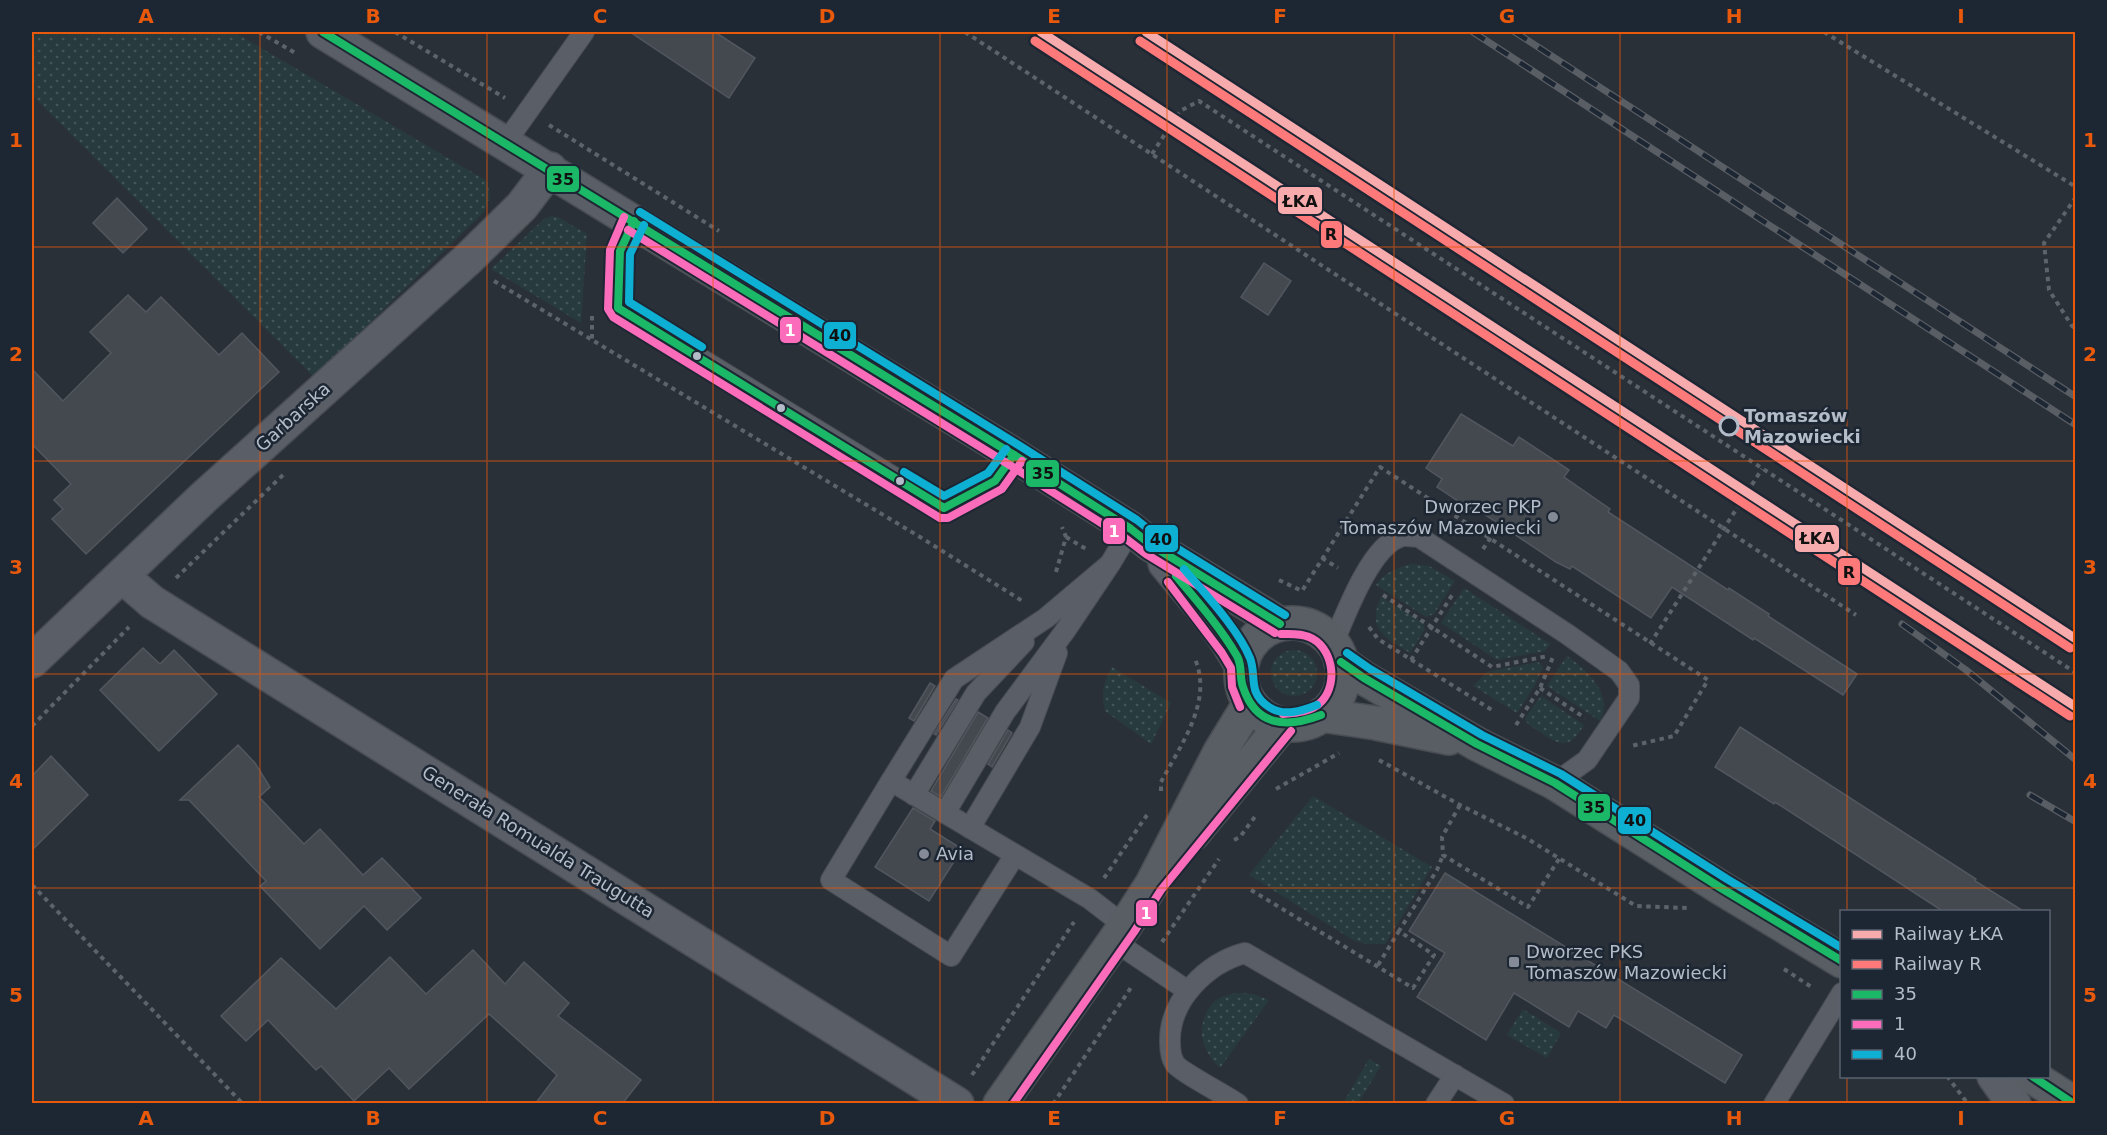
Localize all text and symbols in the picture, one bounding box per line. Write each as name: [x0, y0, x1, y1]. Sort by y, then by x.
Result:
text: A: [138, 4, 154, 28]
text: B: [365, 4, 381, 28]
text: C: [593, 4, 607, 28]
text: D: [819, 4, 835, 28]
text: E: [1047, 4, 1061, 28]
text: F: [1273, 4, 1287, 28]
text: G: [1499, 4, 1515, 28]
text: H: [1726, 4, 1742, 28]
text: I: [1957, 4, 1965, 28]
text: 1: [9, 128, 23, 152]
text: 1: [2083, 128, 2097, 152]
line badge: 35: [546, 165, 580, 193]
text: 35: [552, 170, 574, 189]
line badge: ŁKA: [1277, 186, 1323, 215]
text: ŁKA: [1281, 192, 1318, 211]
line badge: R: [1320, 220, 1343, 249]
text: R: [1325, 225, 1337, 244]
line badge: 1: [779, 316, 802, 344]
text: 1: [784, 321, 796, 340]
line badge: 40: [823, 321, 857, 350]
text: 40: [829, 326, 851, 345]
text: 2: [9, 342, 23, 366]
text: 2: [2083, 342, 2097, 366]
unlabelled marker: [691, 350, 703, 362]
street label: Garbarska: [251, 378, 334, 455]
unlabelled marker: [775, 402, 787, 414]
place label: Tomaszów Mazowiecki: [1744, 405, 1861, 447]
marker: Tomaszów Mazowiecki: [1719, 416, 1739, 436]
line badge: 35: [1025, 459, 1060, 488]
text: 35: [1032, 464, 1054, 483]
unlabelled marker: [894, 475, 906, 487]
place label: Dworzec PKP Tomaszów Mazowiecki: [1339, 496, 1541, 538]
marker: Dworzec PKP Tomaszów Mazowiecki: [1546, 510, 1560, 524]
line badge: 1: [1102, 517, 1126, 545]
text: 1: [1108, 522, 1120, 541]
line badge: 40: [1144, 524, 1179, 553]
line badge: ŁKA: [1794, 524, 1840, 553]
text: ŁKA: [1798, 529, 1835, 548]
text: 40: [1150, 530, 1172, 549]
text: 3: [9, 555, 23, 579]
text: 3: [2083, 555, 2097, 579]
line badge: R: [1837, 557, 1861, 586]
text: R: [1843, 563, 1855, 582]
street label: Generała Romualda Traugutta: [418, 761, 658, 922]
text: 4: [9, 769, 23, 793]
text: 4: [2083, 769, 2097, 793]
line badge: 35: [1577, 793, 1611, 822]
text: 35: [1583, 798, 1605, 817]
line badge: 40: [1617, 806, 1652, 835]
text: 40: [1624, 811, 1646, 830]
place label: Avia: [936, 843, 974, 864]
marker: Avia: [917, 847, 931, 861]
line badge: 1: [1135, 899, 1158, 927]
text: 1: [1140, 904, 1152, 923]
legend: [1840, 910, 2050, 1078]
text: Railway ŁKA: [1894, 923, 2004, 944]
place label: Dworzec PKS Tomaszów Mazowiecki: [1525, 941, 1727, 983]
text: Railway R: [1894, 953, 1982, 974]
marker: Dworzec PKS Tomaszów Mazowiecki: [1507, 955, 1521, 969]
text: 5: [9, 983, 23, 1007]
text: 35: [1894, 983, 1917, 1004]
text: 5: [2083, 983, 2097, 1007]
text: 1: [1894, 1013, 1905, 1034]
text: 40: [1894, 1043, 1917, 1064]
text: A: [138, 1106, 154, 1130]
text: B: [365, 1106, 381, 1130]
text: C: [593, 1106, 607, 1130]
text: D: [819, 1106, 835, 1130]
text: E: [1047, 1106, 1061, 1130]
text: F: [1273, 1106, 1287, 1130]
text: G: [1499, 1106, 1515, 1130]
text: H: [1726, 1106, 1742, 1130]
text: I: [1957, 1106, 1965, 1130]

